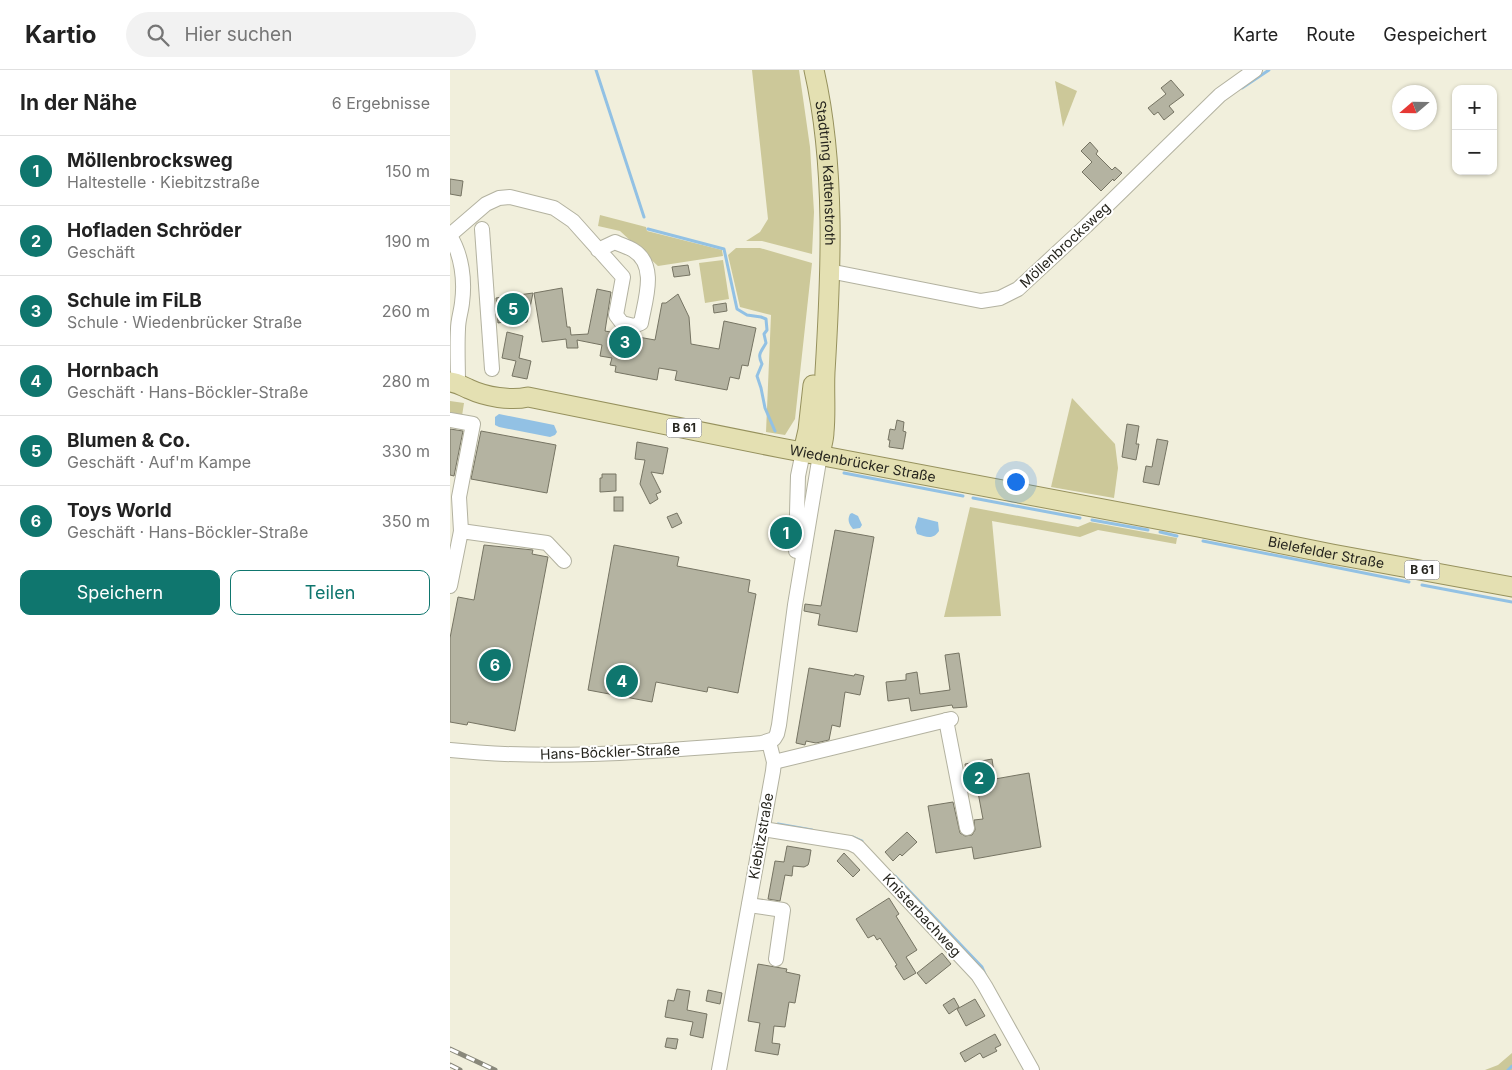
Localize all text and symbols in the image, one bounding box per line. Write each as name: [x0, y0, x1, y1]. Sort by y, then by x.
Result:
search box: [126, 12, 476, 57]
text: Kartio: [25, 20, 96, 49]
icon: search: [144, 21, 172, 49]
text: Hier suchen: [184, 23, 292, 46]
text: Karte: [1233, 24, 1278, 45]
text: Route: [1306, 24, 1355, 45]
text: Gespeichert: [1383, 24, 1487, 45]
north arrow: [1392, 85, 1437, 130]
map controls: [1452, 85, 1497, 175]
button: +: [1452, 85, 1497, 130]
text: In der Nähe: [20, 90, 137, 115]
text: 6 Ergebnisse: [332, 93, 430, 113]
street label: Stadtring Kattenstroth: [812, 99, 839, 246]
button: −: [1452, 130, 1497, 175]
text: Möllenbrocksweg: [67, 149, 233, 172]
text: 1: [33, 161, 39, 181]
text: 150 m: [385, 161, 430, 181]
text: Haltestelle · Kiebitzstraße: [67, 172, 260, 192]
street label: Möllenbrocksweg: [1016, 198, 1113, 291]
text: Hofladen Schröder: [67, 219, 242, 242]
text: 2: [31, 231, 41, 251]
text: 190 m: [385, 231, 430, 251]
text: Geschäft: [67, 242, 135, 262]
text: Schule im FiLB: [67, 289, 202, 312]
pin: 5: [497, 290, 529, 328]
text: 3: [31, 301, 41, 321]
text: 260 m: [382, 301, 430, 321]
text: Schule · Wiedenbrücker Straße: [67, 312, 302, 332]
pin: 3: [609, 323, 641, 361]
text: Hornbach: [67, 359, 159, 382]
text: 4: [31, 371, 41, 391]
text: 280 m: [382, 371, 430, 391]
text: Geschäft · Hans-Böckler-Straße: [67, 382, 308, 402]
road number: B 61: [666, 418, 702, 438]
text: Blumen & Co.: [67, 429, 191, 452]
text: 5: [31, 441, 41, 461]
text: 330 m: [382, 441, 430, 461]
street label: Wiedenbrücker Straße: [788, 441, 938, 485]
text: Geschäft · Auf'm Kampe: [67, 452, 251, 472]
your location: [1003, 469, 1029, 495]
text: Toys World: [67, 499, 172, 522]
text: 6: [31, 511, 41, 531]
text: 350 m: [382, 511, 430, 531]
pin: 1: [770, 514, 802, 552]
text: Geschäft · Hans-Böckler-Straße: [67, 522, 308, 542]
street label: Bielefelder Straße: [1267, 532, 1386, 571]
road number: B 61: [1404, 560, 1440, 580]
button: Speichern: [20, 570, 220, 615]
button: Teilen: [230, 570, 430, 615]
pin: 6: [479, 646, 511, 684]
pin: 4: [606, 662, 638, 700]
street label: Hans-Böckler-Straße: [540, 741, 680, 762]
pin: 2: [963, 759, 995, 797]
street label: Kiebitzstraße: [745, 791, 776, 880]
street label: Knisterbachweg: [880, 870, 965, 960]

